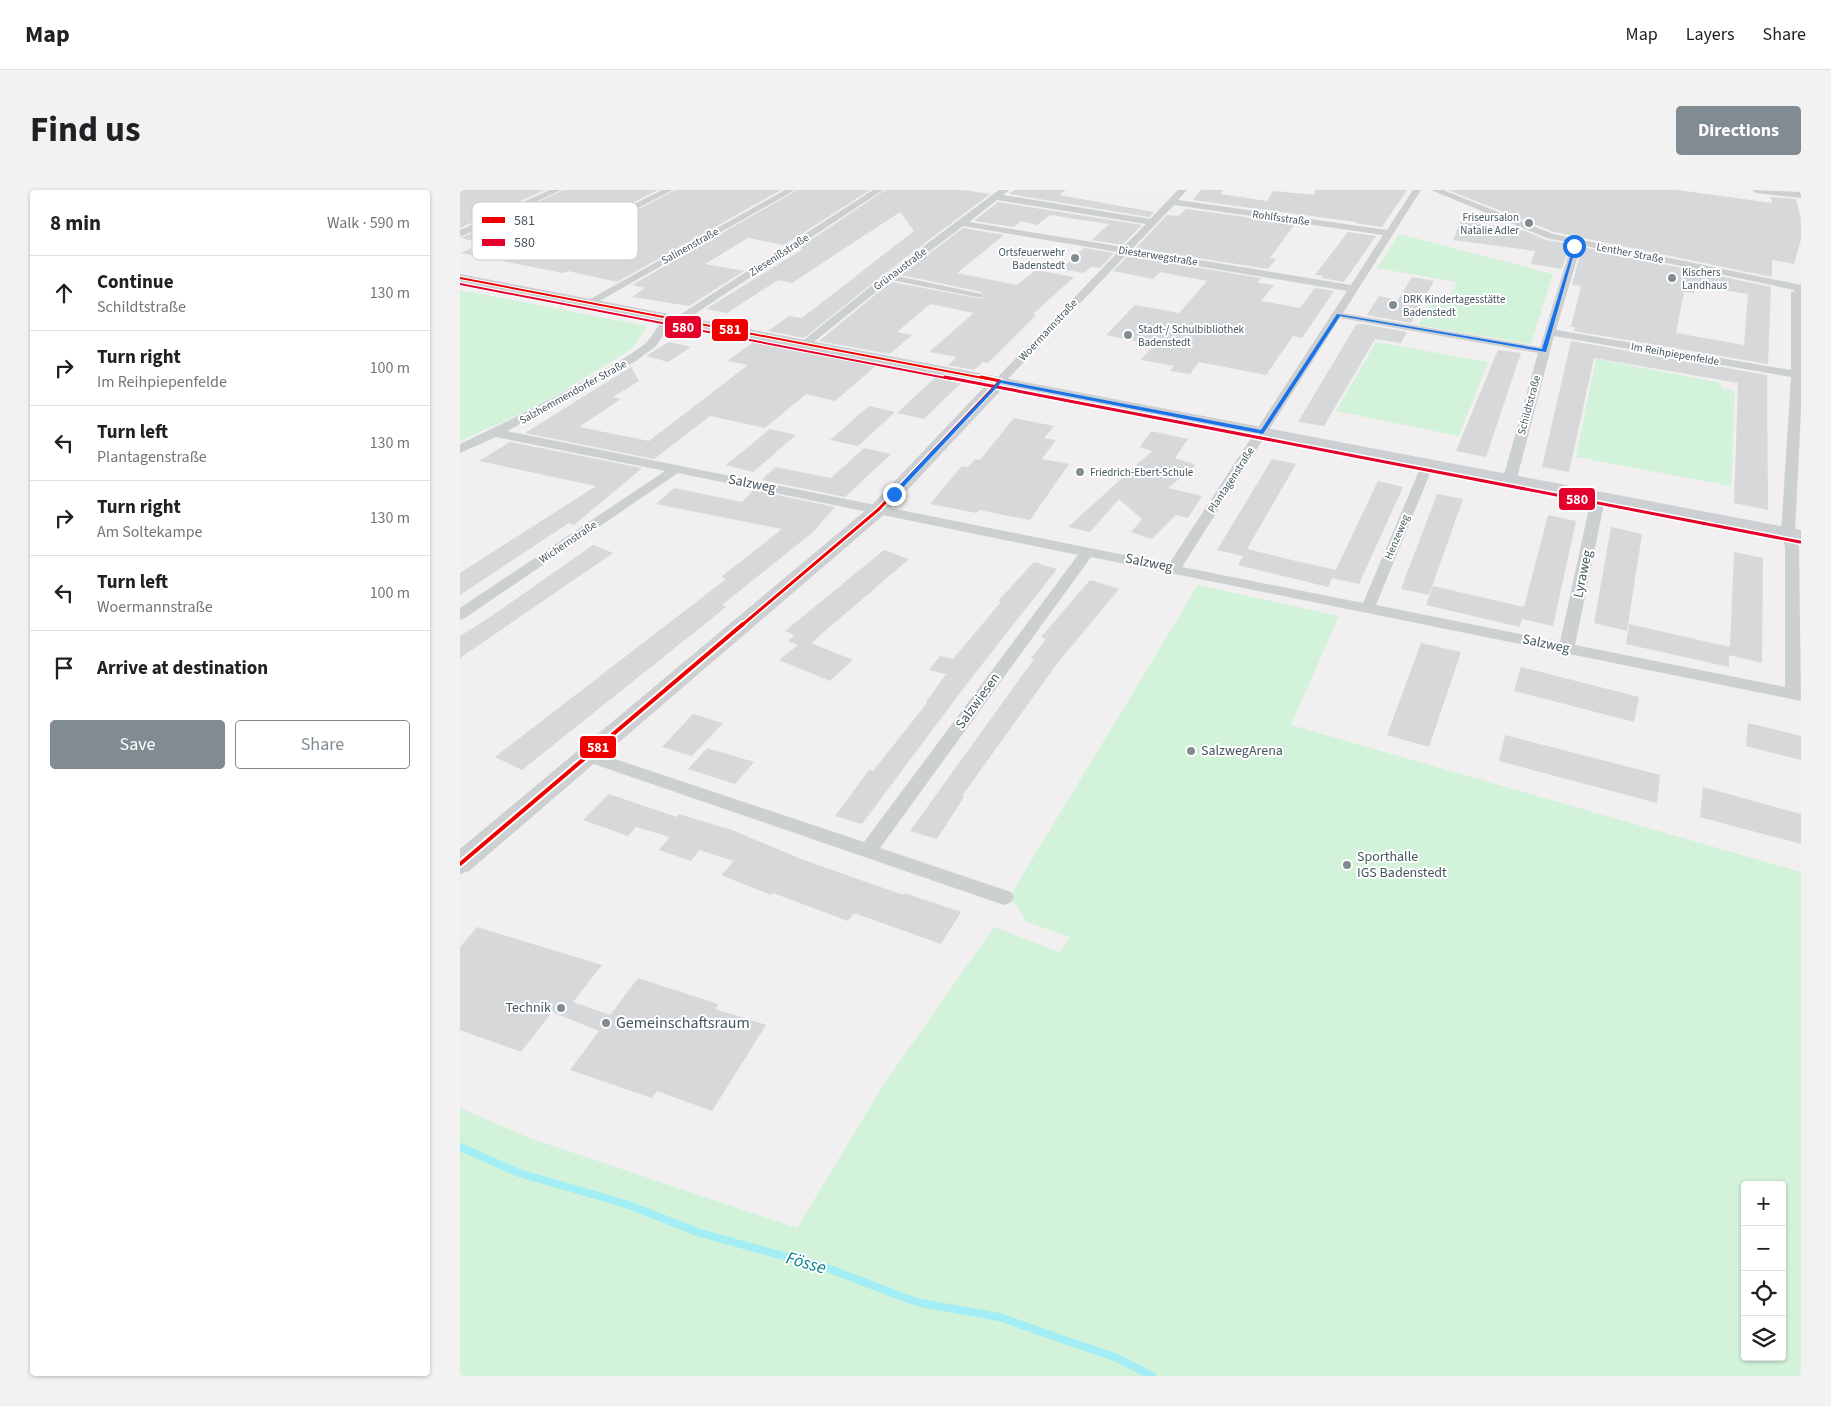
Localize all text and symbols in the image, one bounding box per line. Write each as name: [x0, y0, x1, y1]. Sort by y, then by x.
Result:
text: Map: [25, 17, 70, 52]
text: Map: [1626, 22, 1658, 47]
text: Layers: [1686, 22, 1735, 47]
text: Share: [1763, 22, 1806, 47]
text: Find us: [30, 105, 140, 155]
button: Directions: [1676, 106, 1801, 155]
legend: [472, 202, 638, 260]
street label: Rohlfsstraße: [1251, 207, 1311, 230]
text: 8 min: [50, 208, 101, 238]
place label: Friseursalon Natalie Adler: [1460, 210, 1519, 238]
text: 581: [514, 211, 535, 231]
text: Walk · 590 m: [327, 212, 410, 234]
marker: Friseursalon Natalie Adler: [1523, 217, 1535, 229]
street label: Salinenstraße: [659, 224, 722, 268]
street label: Ziesenißstraße: [746, 230, 812, 280]
text: 580: [514, 233, 535, 253]
route start: [1563, 235, 1586, 258]
street label: Lenther Straße: [1595, 239, 1665, 267]
street label: Diesterwegstraße: [1117, 242, 1199, 270]
street label: Grünaustraße: [870, 244, 930, 294]
place label: Ortsfeuerwehr Badenstedt: [999, 245, 1065, 273]
marker: Ortsfeuerwehr Badenstedt: [1069, 252, 1081, 264]
place label: Kischers Landhaus: [1682, 265, 1728, 293]
text: Continue: [97, 269, 174, 296]
marker: Kischers Landhaus: [1666, 272, 1678, 284]
icon: ahead: [50, 279, 78, 307]
text: 130 m: [370, 282, 410, 304]
place label: DRK Kindertagesstätte Badenstedt: [1403, 292, 1506, 320]
street label: Woermannstraße: [1015, 295, 1081, 364]
text: Schildtstraße: [97, 296, 186, 318]
marker: DRK Kindertagesstätte Badenstedt: [1387, 299, 1399, 311]
line badge: 580: [664, 315, 702, 339]
text: 580: [672, 318, 694, 338]
line badge: 581: [711, 318, 749, 342]
text: 581: [719, 320, 741, 340]
place label: Stadt-/ Schulbibliothek Badenstedt: [1138, 322, 1245, 350]
marker: Stadt-/ Schulbibliothek Badenstedt: [1122, 329, 1134, 341]
street label: Im Reihpiepenfelde: [1630, 339, 1721, 369]
text: Turn right: [97, 344, 181, 371]
icon: right: [50, 354, 78, 382]
street label: Salzhemmendorfer Straße: [517, 356, 630, 428]
text: 100 m: [370, 357, 410, 379]
text: Im Reihpiepenfelde: [97, 371, 227, 393]
street label: Schildtstraße: [1514, 373, 1544, 436]
text: Turn left: [97, 419, 168, 446]
icon: left: [50, 429, 78, 457]
text: 130 m: [370, 432, 410, 454]
street label: Plantagenstraße: [1204, 444, 1258, 516]
text: Plantagenstraße: [97, 446, 207, 468]
place label: Friedrich-Ebert-Schule: [1090, 465, 1194, 480]
marker: Friedrich-Ebert-Schule: [1074, 466, 1086, 478]
street label: Salzweg: [727, 470, 777, 498]
route end: [883, 483, 906, 506]
line badge: 580: [1558, 487, 1596, 511]
text: 580: [1566, 490, 1588, 510]
text: Turn right: [97, 494, 181, 521]
icon: right: [50, 504, 78, 532]
text: 130 m: [370, 507, 410, 529]
street label: Henzeweg: [1381, 512, 1413, 562]
street label: Wichernstraße: [536, 517, 600, 567]
text: Am Soltekampe: [97, 521, 202, 543]
street label: Lyraweg: [1568, 548, 1598, 600]
street label: Salzweg: [1124, 549, 1174, 577]
text: Turn left: [97, 569, 168, 596]
icon: left: [50, 579, 78, 607]
text: 100 m: [370, 582, 410, 604]
text: Woermannstraße: [97, 596, 213, 618]
street label: Salzweg: [1520, 629, 1572, 659]
icon: arrive: [50, 654, 78, 682]
text: Arrive at destination: [97, 655, 268, 682]
street label: Salzwiesen: [951, 669, 1005, 733]
button: Save: [50, 720, 225, 769]
button: Share: [235, 720, 410, 769]
line badge: 581: [579, 735, 617, 759]
text: 581: [587, 738, 609, 758]
place label: SalzwegArena: [1201, 741, 1283, 761]
marker: SalzwegArena: [1185, 745, 1197, 757]
place label: Sporthalle IGS Badenstedt: [1357, 847, 1447, 883]
marker: Sporthalle IGS Badenstedt: [1341, 859, 1353, 871]
place label: Technik: [505, 998, 551, 1018]
marker: Technik: [555, 1002, 567, 1014]
place label: Gemeinschaftsraum: [616, 1012, 750, 1034]
marker: Gemeinschaftsraum: [600, 1017, 612, 1029]
map controls: [1741, 1181, 1786, 1361]
button: +: [1741, 1181, 1786, 1226]
button: −: [1741, 1226, 1786, 1271]
water label: Fösse: [783, 1245, 829, 1281]
button: locate: [1741, 1271, 1786, 1316]
button: layers: [1741, 1316, 1786, 1361]

